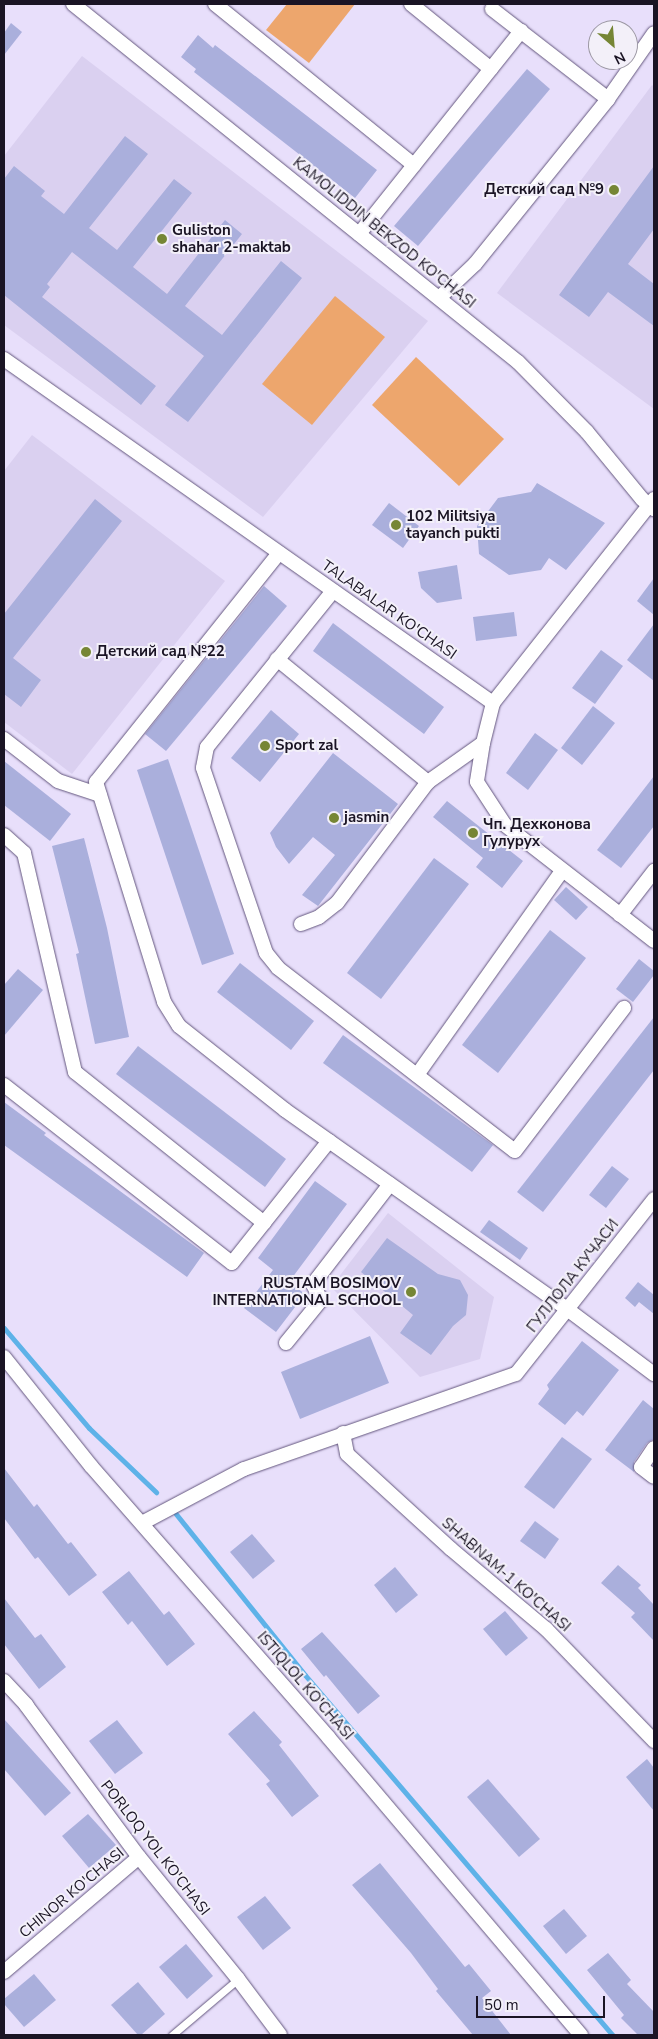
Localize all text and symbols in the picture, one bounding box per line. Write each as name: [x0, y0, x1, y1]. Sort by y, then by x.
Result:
north arrow: [588, 20, 638, 70]
text: N: [611, 47, 629, 69]
street label: KAMOLIDDIN BEKZOD KO'CHASI: [289, 154, 479, 312]
place label: Детский сад №9: [484, 181, 604, 199]
marker: Детский сад №9: [608, 184, 620, 196]
place label: Guliston shahar 2-maktab: [172, 221, 291, 256]
marker: Guliston shahar 2-maktab: [156, 233, 168, 245]
place label: 102 Militsiya tayanch pukti: [406, 507, 500, 542]
marker: 102 Militsiya tayanch pukti: [390, 519, 402, 531]
street label: TALABALAR KO'CHASI: [318, 557, 460, 663]
place label: Детский сад №22: [96, 643, 225, 661]
marker: Детский сад №22: [80, 646, 92, 658]
place label: Sport zal: [275, 737, 338, 755]
marker: Sport zal: [259, 740, 271, 752]
place label: jasmin: [344, 809, 389, 827]
marker: jasmin: [328, 812, 340, 824]
place label: Чп. Дехконова Гулурух: [483, 815, 591, 850]
marker: Чп. Дехконова Гулурух: [467, 827, 479, 839]
street label: ГУЛЛОЛА КУЧАСИ: [523, 1216, 623, 1336]
place label: RUSTAM BOSIMOV INTERNATIONAL SCHOOL: [212, 1274, 401, 1309]
marker: RUSTAM BOSIMOV INTERNATIONAL SCHOOL: [405, 1286, 417, 1298]
street label: SHABNAM-1 KO'CHASI: [438, 1514, 574, 1636]
street label: ISTIQLOL KO'CHASI: [253, 1628, 357, 1744]
street label: PORLOQ YOL KO'CHASI: [97, 1777, 213, 1919]
street label: CHINOR KO'CHASI: [16, 1844, 128, 1942]
scale bar: [478, 1986, 607, 2018]
text: 50 m: [484, 1995, 519, 2015]

